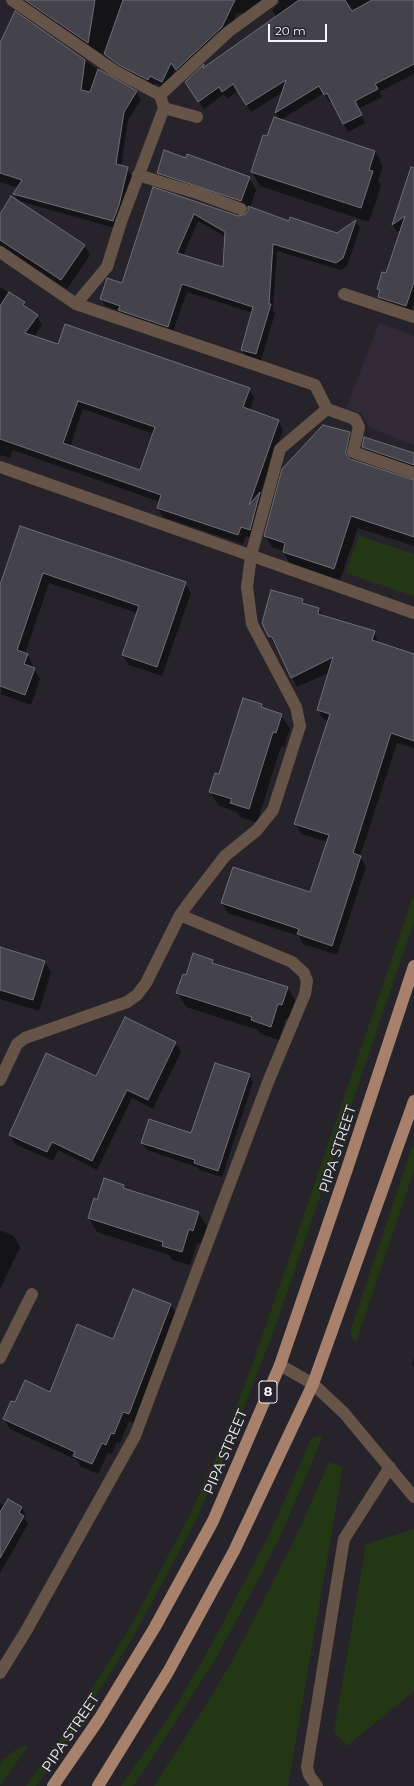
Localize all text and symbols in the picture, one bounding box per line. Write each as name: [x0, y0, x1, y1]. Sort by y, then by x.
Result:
scale bar: [270, 16, 329, 42]
text: 20 m: [275, 23, 306, 38]
street label: PIPA STREET: [316, 1103, 360, 1195]
road number: 8: [259, 1381, 277, 1403]
street label: PIPA STREET: [201, 1407, 251, 1497]
street label: PIPA STREET: [39, 1691, 103, 1775]

